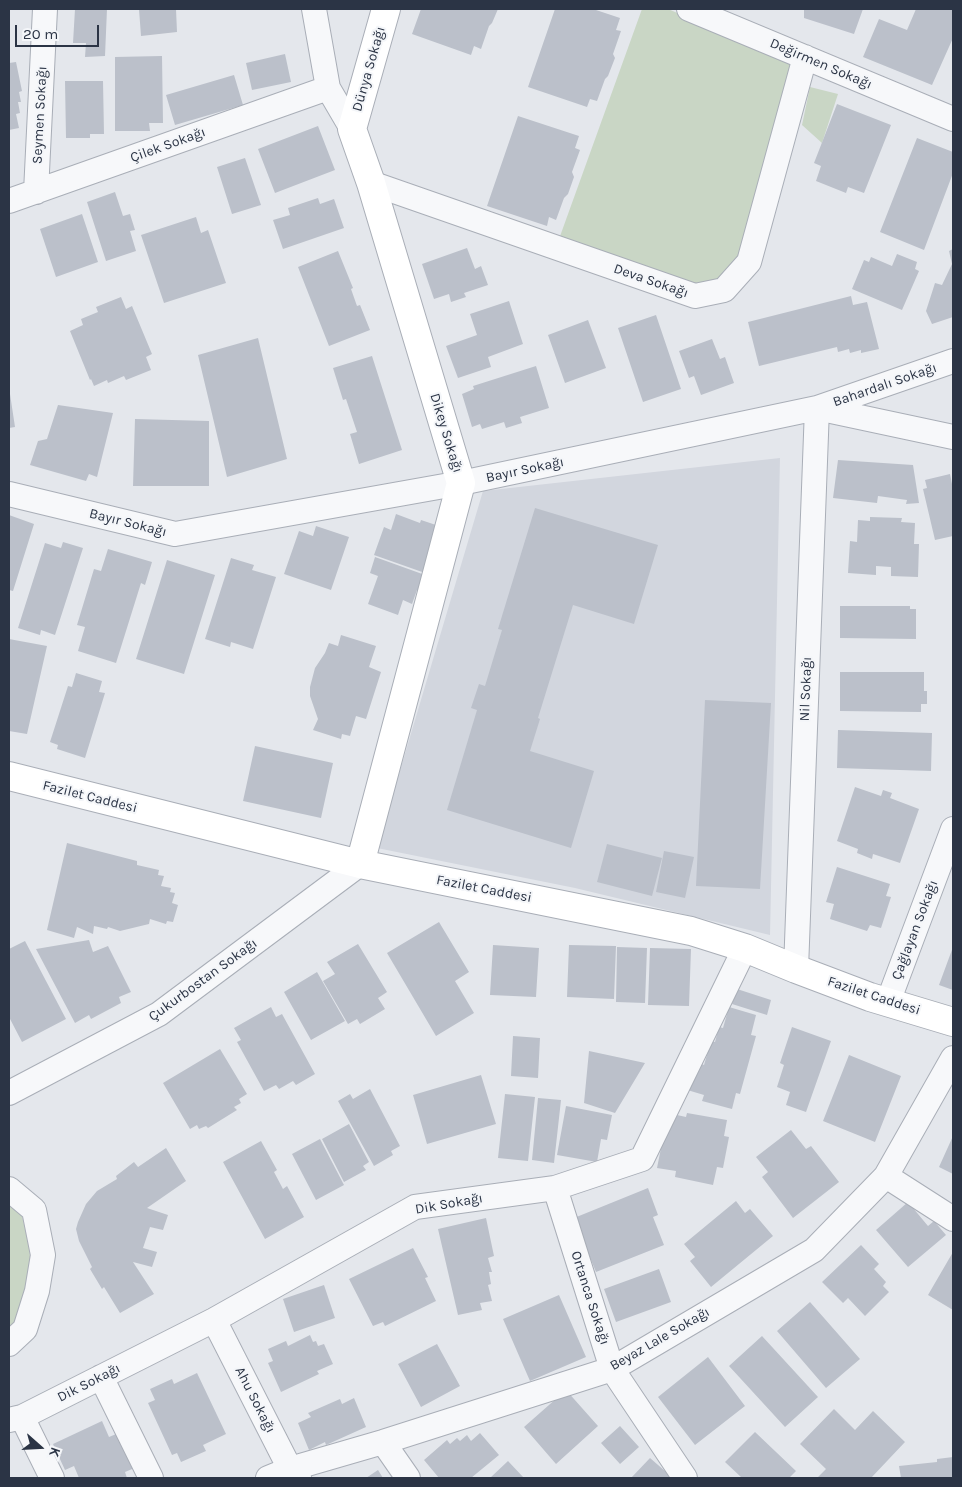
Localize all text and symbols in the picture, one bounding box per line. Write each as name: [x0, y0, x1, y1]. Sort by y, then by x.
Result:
scale bar: [18, 15, 101, 47]
text: 20 m: [23, 25, 58, 43]
street label: Dünya Sokağı: [349, 25, 389, 113]
street label: Değirmen Sokağı: [767, 35, 875, 93]
street label: Seymen Sokağı: [29, 66, 51, 164]
street label: Çilek Sokağı: [128, 124, 208, 166]
street label: Deva Sokağı: [611, 260, 691, 302]
street label: Bahardalı Sokağı: [831, 359, 939, 411]
street label: Dikey Sokağı: [426, 391, 466, 475]
street label: Bayır Sokağı: [484, 454, 566, 486]
street label: Bayır Sokağı: [88, 505, 168, 541]
street label: Nil Sokağı: [796, 656, 816, 722]
street label: Fazilet Caddesi: [41, 777, 139, 817]
street label: Fazilet Caddesi: [435, 872, 533, 906]
street label: Çağlayan Sokağı: [888, 878, 942, 982]
street label: Çukurbostan Sokağı: [145, 935, 261, 1025]
street label: Fazilet Caddesi: [825, 973, 923, 1019]
street label: Dik Sokağı: [414, 1190, 484, 1218]
street label: Ortanca Sokağı: [567, 1249, 613, 1347]
street label: Beyaz Lale Sokağı: [607, 1304, 713, 1374]
street label: Dik Sokağı: [55, 1360, 123, 1406]
street label: Ahu Sokağı: [231, 1364, 279, 1436]
north arrow: [15, 1422, 65, 1472]
text: K: [45, 1445, 64, 1459]

